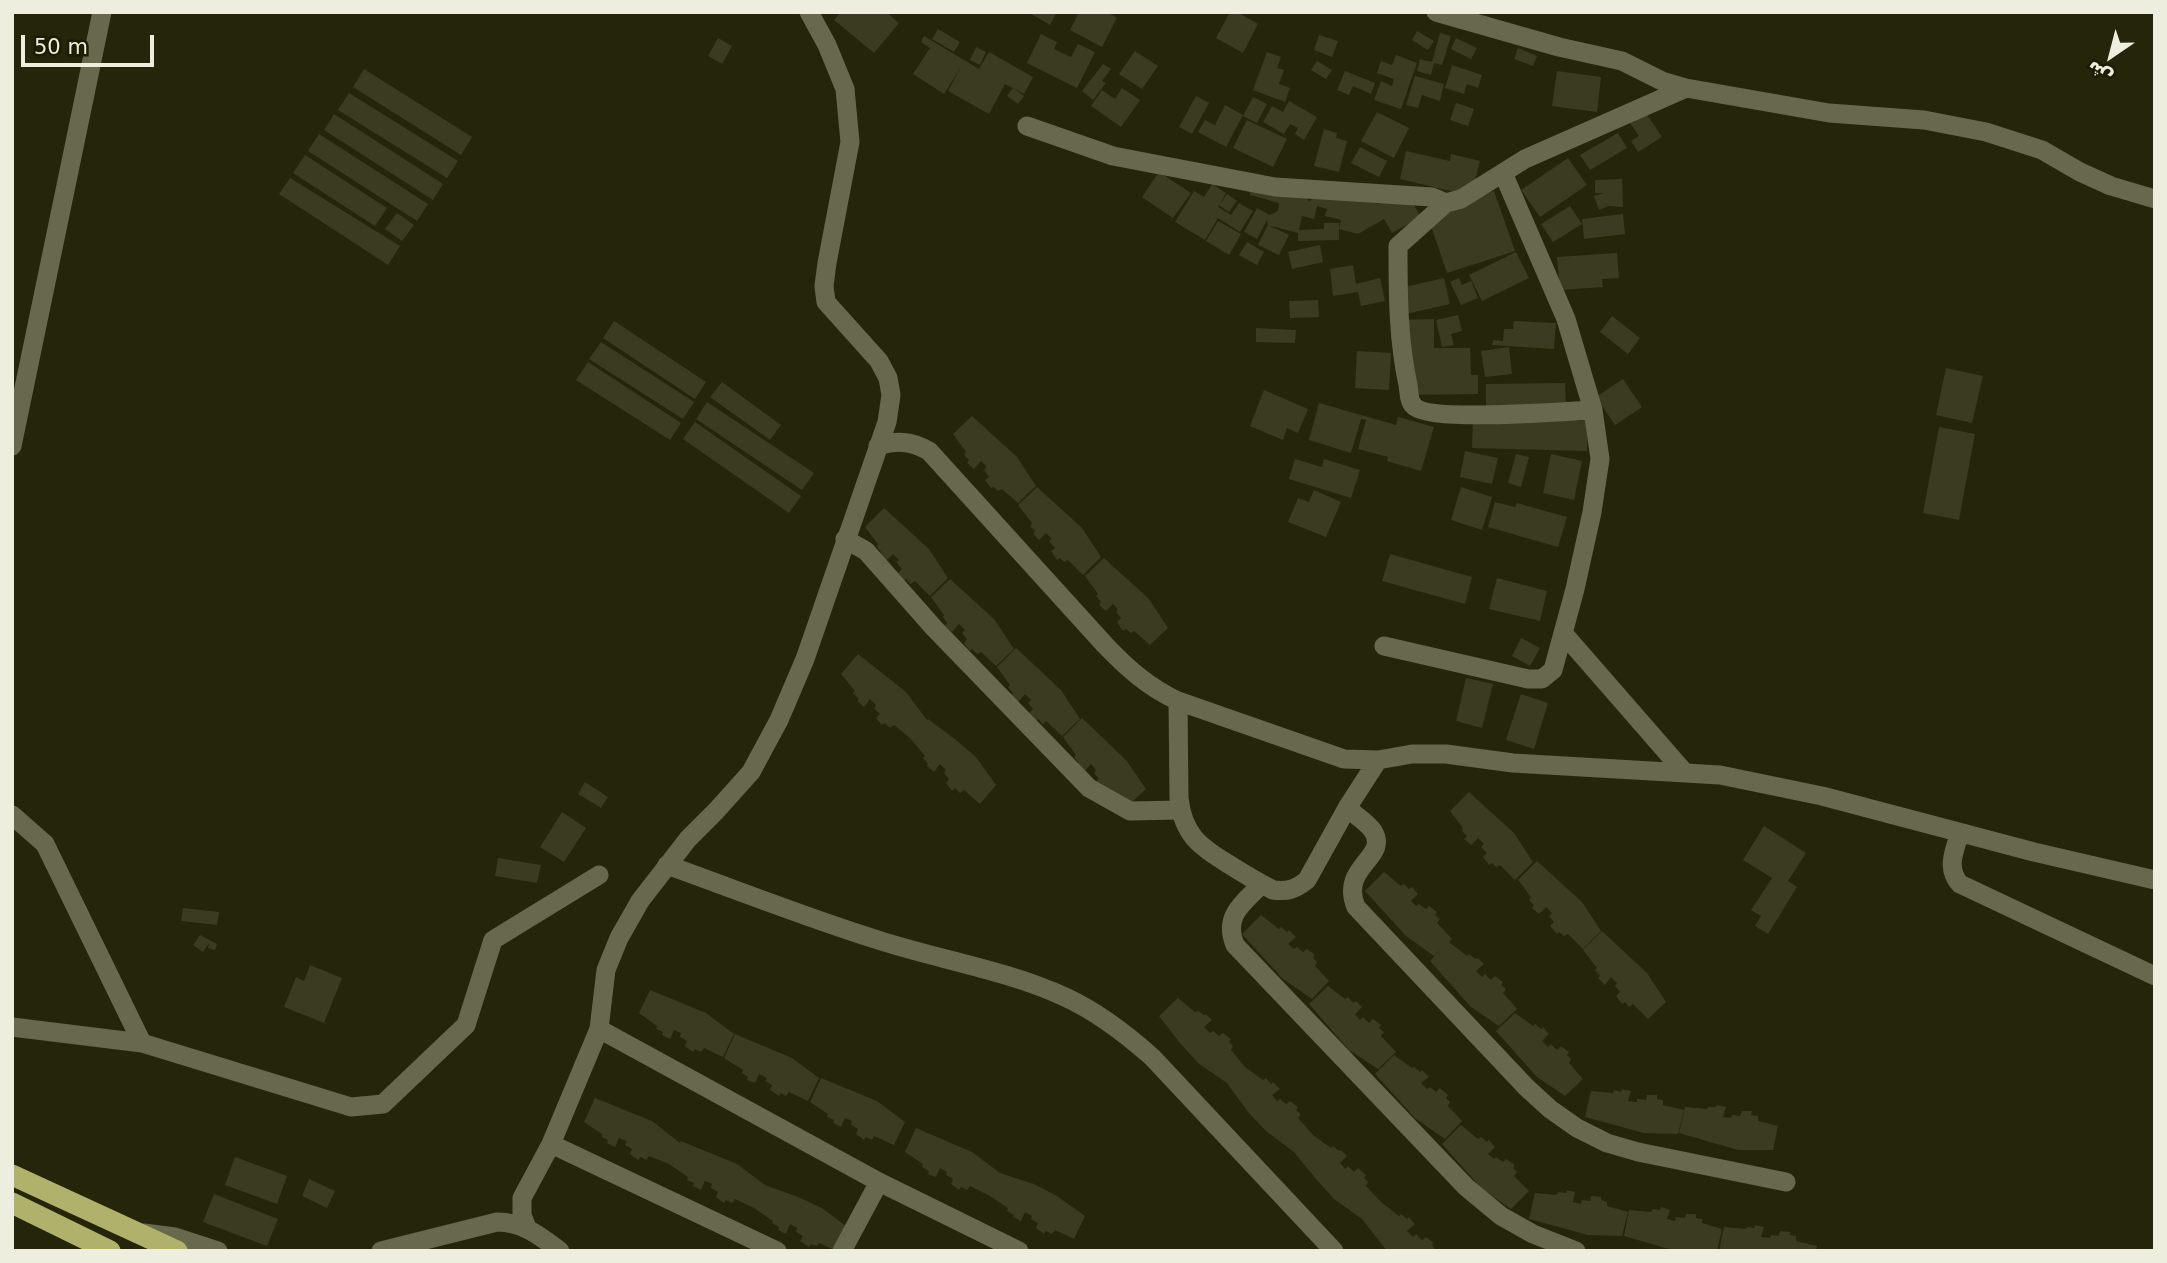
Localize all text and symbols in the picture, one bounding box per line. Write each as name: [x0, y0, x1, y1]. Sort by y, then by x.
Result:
scale bar: [24, 21, 158, 65]
north arrow: [2076, 21, 2146, 91]
text: 50 m: [34, 35, 88, 59]
text: ش: [2082, 57, 2116, 90]

